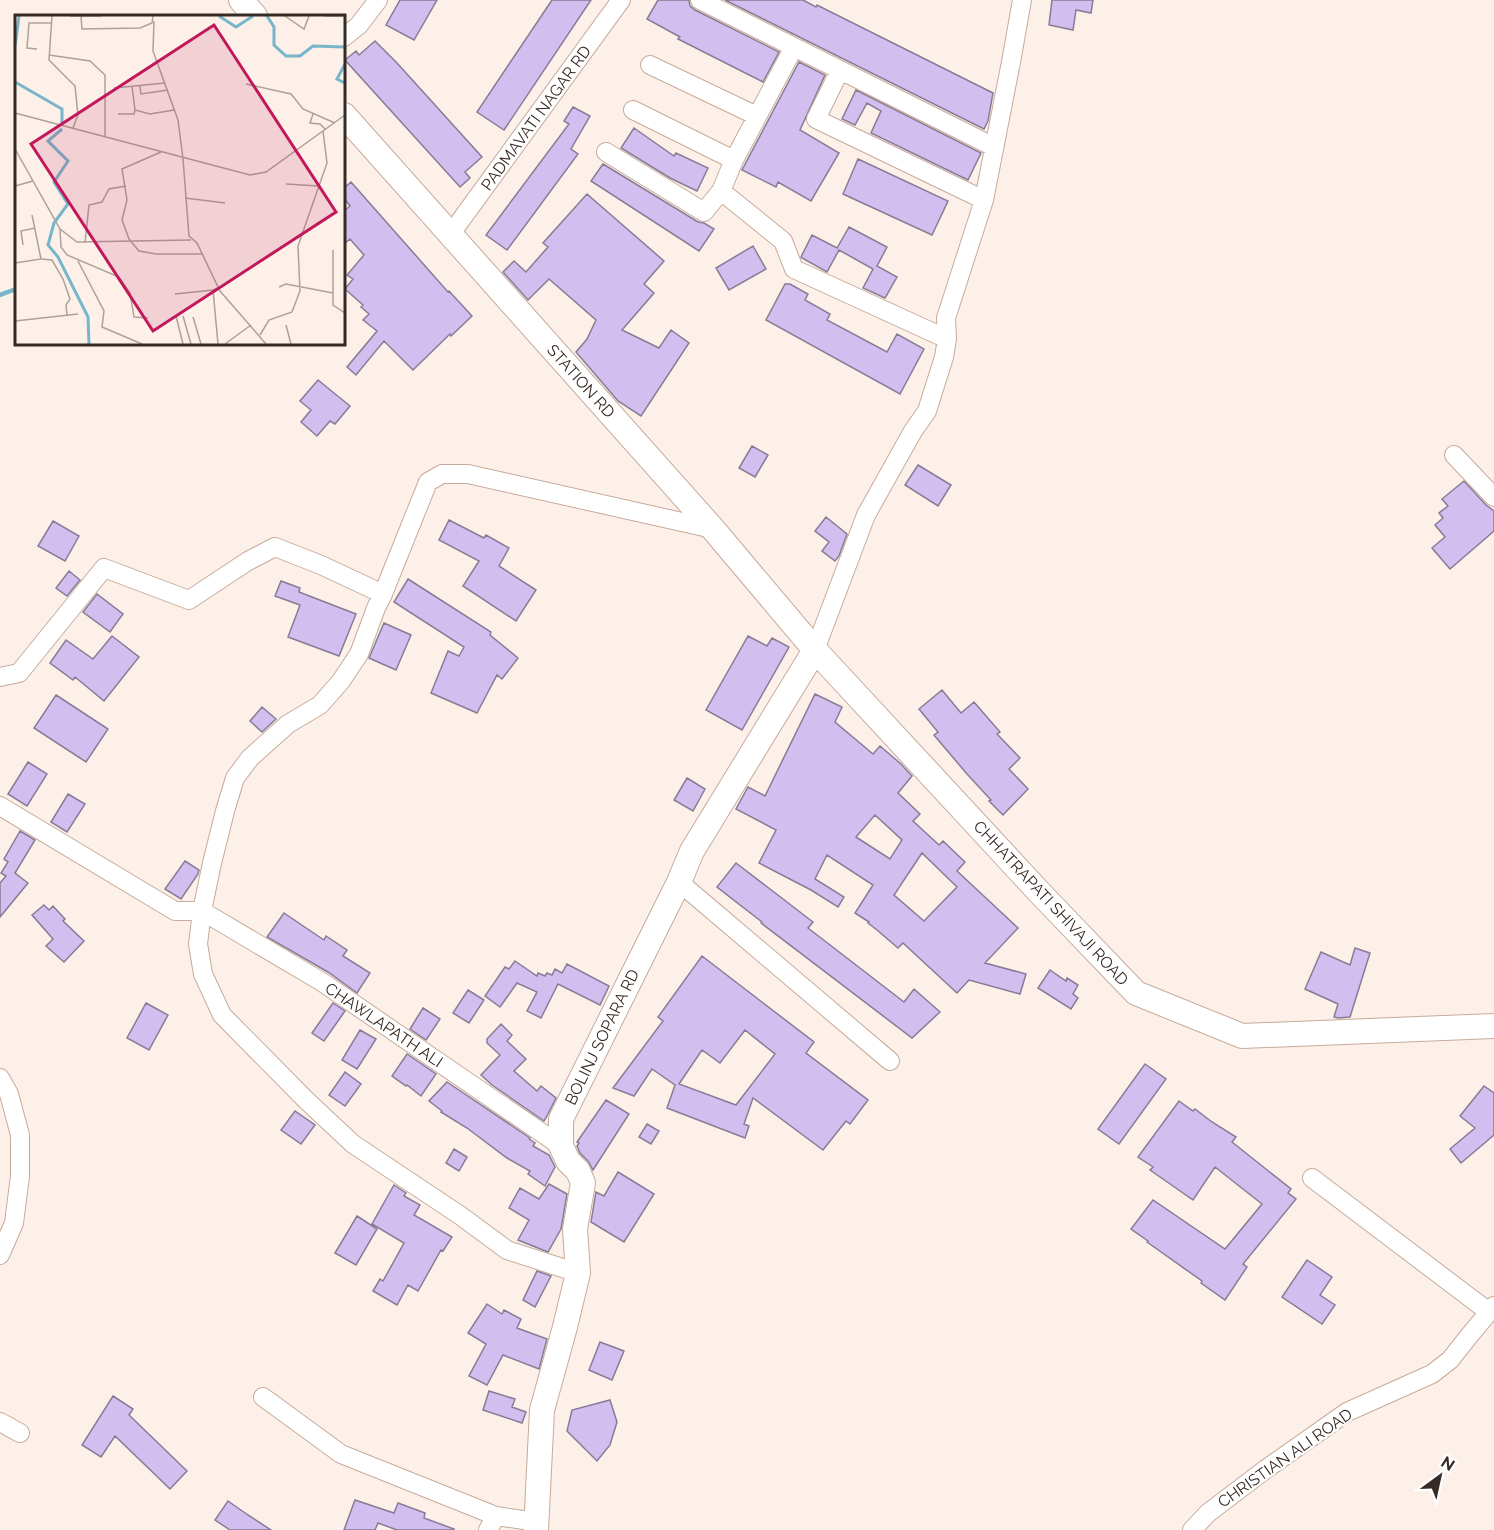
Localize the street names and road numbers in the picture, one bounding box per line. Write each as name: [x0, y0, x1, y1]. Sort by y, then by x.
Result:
street label: PADMAVATI NAGAR RD: [477, 42, 595, 194]
street label: STATION RD: [543, 340, 619, 422]
street label: CHHATRAPATI SHIVAJI ROAD: [970, 817, 1132, 989]
street label: BOLINJ SOPARA RD: [561, 966, 643, 1108]
street label: CHAWLAPATH ALI: [322, 979, 446, 1071]
street label: CHRISTIAN ALI ROAD: [1214, 1404, 1356, 1512]

